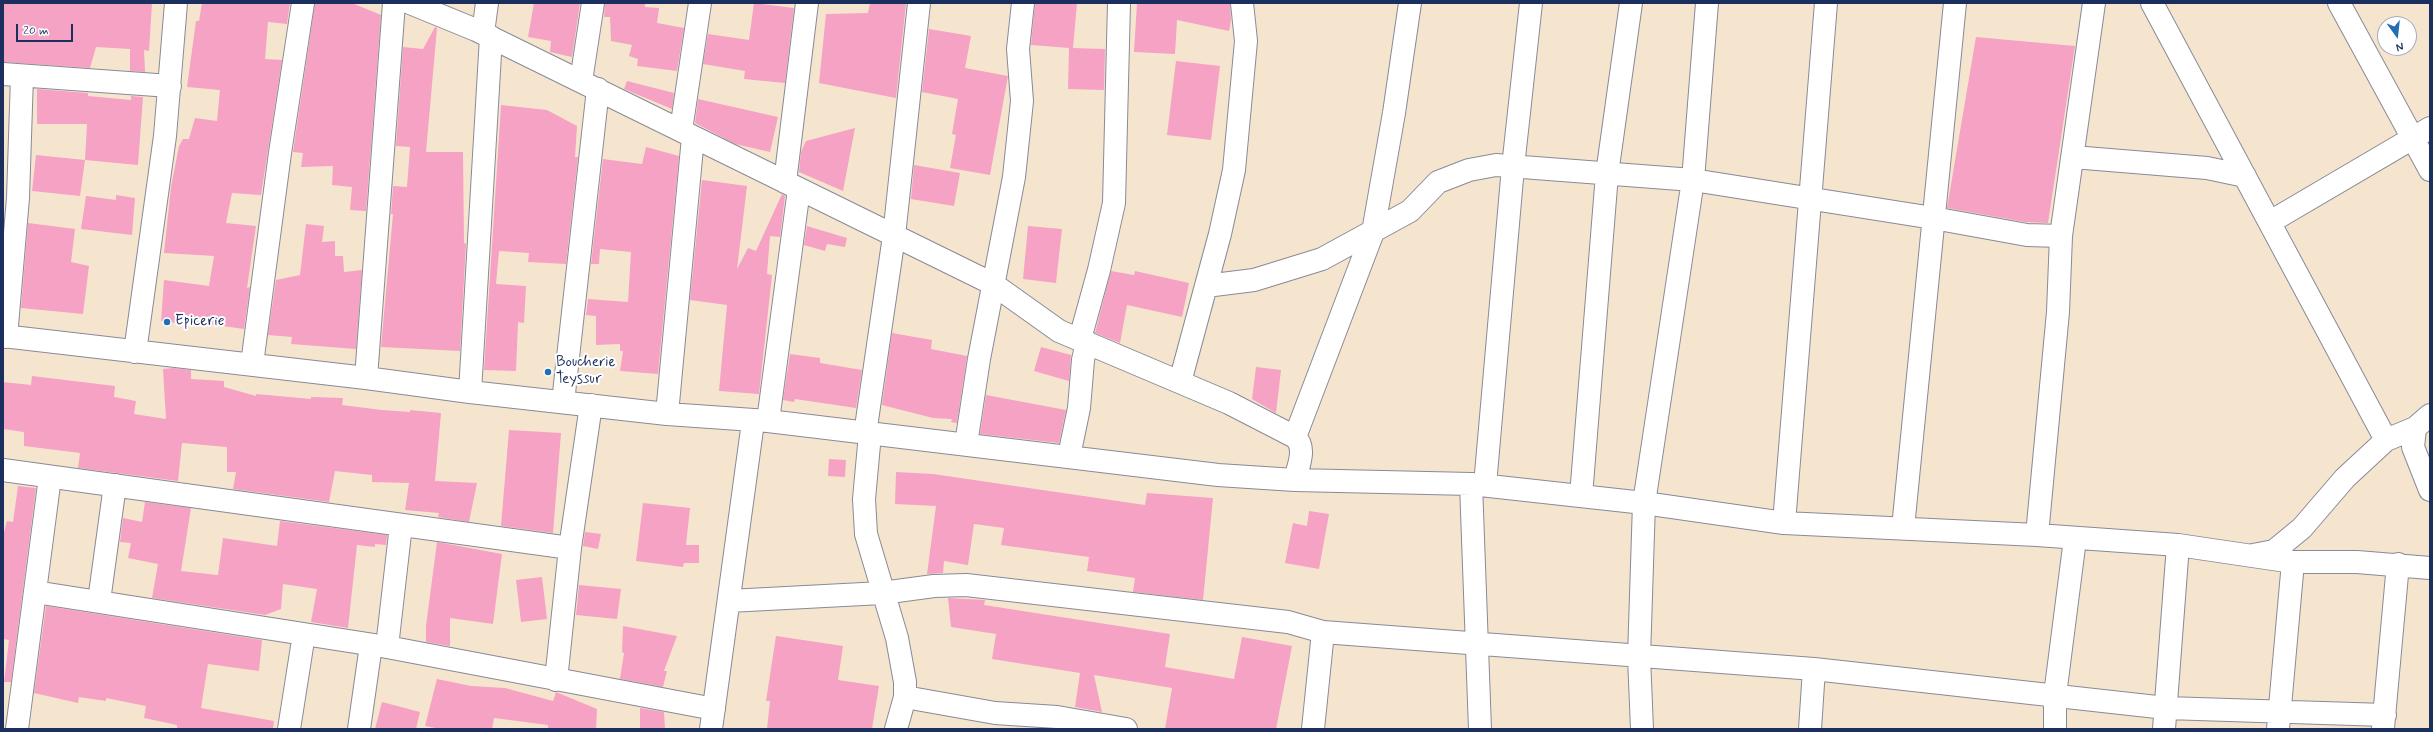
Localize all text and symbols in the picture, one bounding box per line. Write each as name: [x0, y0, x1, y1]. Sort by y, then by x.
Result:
scale bar: [18, 16, 75, 42]
north arrow: [2377, 16, 2417, 56]
text: 20 m: [23, 23, 49, 39]
text: N: [2395, 39, 2405, 54]
place label: Epicerie: [175, 313, 224, 331]
marker: Epicerie: [162, 317, 172, 327]
place label: Boucherie Teyssur: [556, 354, 616, 389]
marker: Boucherie Teyssur: [543, 367, 553, 377]

